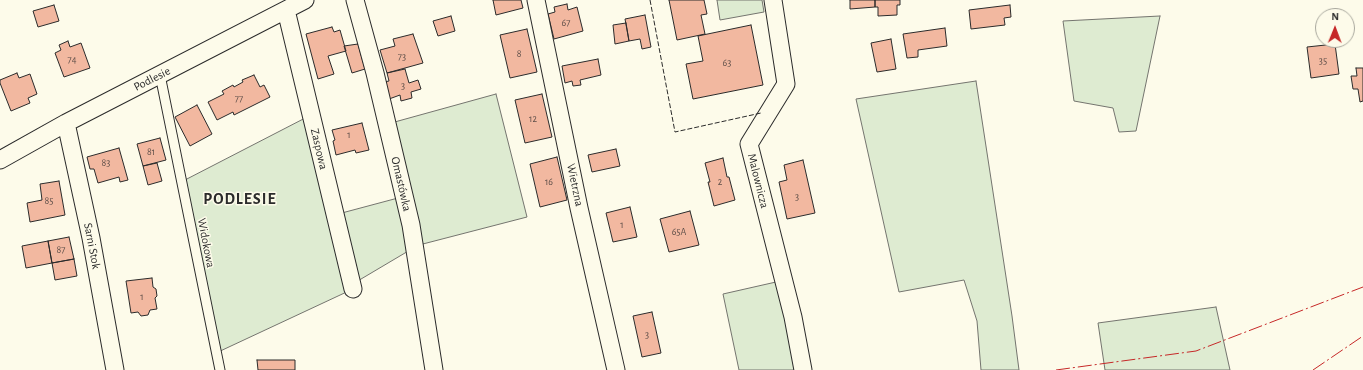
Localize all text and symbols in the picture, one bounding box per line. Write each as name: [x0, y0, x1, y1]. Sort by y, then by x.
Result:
north arrow: [1315, 8, 1355, 48]
text: N: [1331, 11, 1339, 22]
house number: 67: [562, 17, 570, 29]
house number: 8: [517, 48, 521, 60]
house number: 73: [398, 51, 406, 63]
house number: 74: [68, 54, 76, 66]
house number: 35: [1319, 55, 1327, 67]
house number: 63: [723, 57, 731, 69]
street label: Podlesie: [131, 64, 173, 94]
house number: 3: [401, 80, 405, 92]
house number: 77: [235, 93, 243, 105]
house number: 12: [529, 113, 537, 125]
street label: Zaspowa: [307, 127, 331, 171]
house number: 1: [347, 129, 351, 141]
house number: 81: [147, 146, 155, 158]
street label: Malownicza: [744, 152, 772, 210]
street label: Omastówka: [388, 155, 414, 213]
house number: 83: [102, 157, 110, 169]
street label: Wietrzna: [563, 162, 587, 208]
house number: 16: [545, 176, 553, 188]
house number: 2: [718, 176, 722, 188]
district label: PODLESIE: [203, 189, 277, 209]
house number: 3: [795, 191, 799, 203]
house number: 85: [45, 195, 53, 207]
street label: Widokowa: [194, 217, 218, 269]
house number: 1: [620, 219, 624, 231]
street label: Sarni Stok: [80, 222, 104, 270]
house number: 65A: [672, 226, 686, 238]
house number: 87: [57, 244, 65, 256]
house number: 1: [140, 291, 144, 303]
house number: 3: [645, 329, 649, 341]

